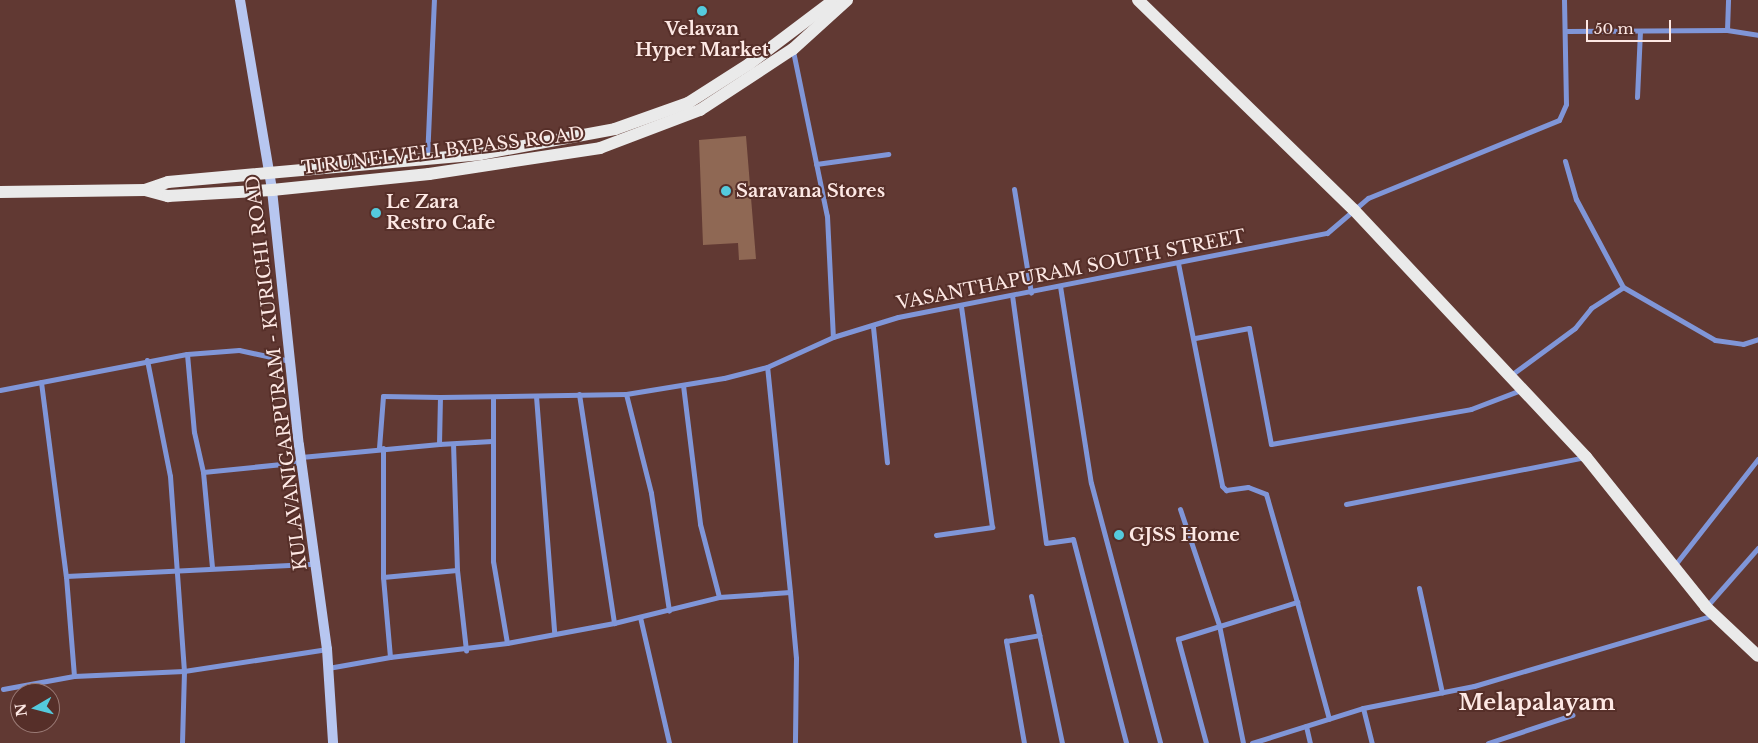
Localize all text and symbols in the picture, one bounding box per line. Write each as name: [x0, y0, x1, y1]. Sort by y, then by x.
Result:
marker: Velavan Hyper Market: [696, 5, 708, 17]
scale bar: [1588, 10, 1673, 42]
place label: Velavan Hyper Market: [635, 19, 769, 62]
text: 50 m: [1594, 19, 1634, 38]
street label: TIRUNELVELI BYPASS ROAD: [300, 123, 586, 179]
street label: KULAVANIGARPURAM - KURICHI ROAD: [242, 174, 312, 572]
place label: Saravana Stores: [736, 180, 885, 202]
marker: Saravana Stores: [720, 185, 732, 197]
place label: Le Zara Restro Cafe: [386, 192, 495, 234]
marker: Le Zara Restro Cafe: [370, 207, 382, 219]
street label: VASANTHAPURAM SOUTH STREET: [895, 226, 1247, 314]
place label: GJSS Home: [1129, 524, 1240, 546]
marker: GJSS Home: [1113, 529, 1125, 541]
north arrow: [10, 683, 60, 733]
district label: Melapalayam: [1459, 690, 1615, 716]
text: N: [11, 702, 31, 718]

